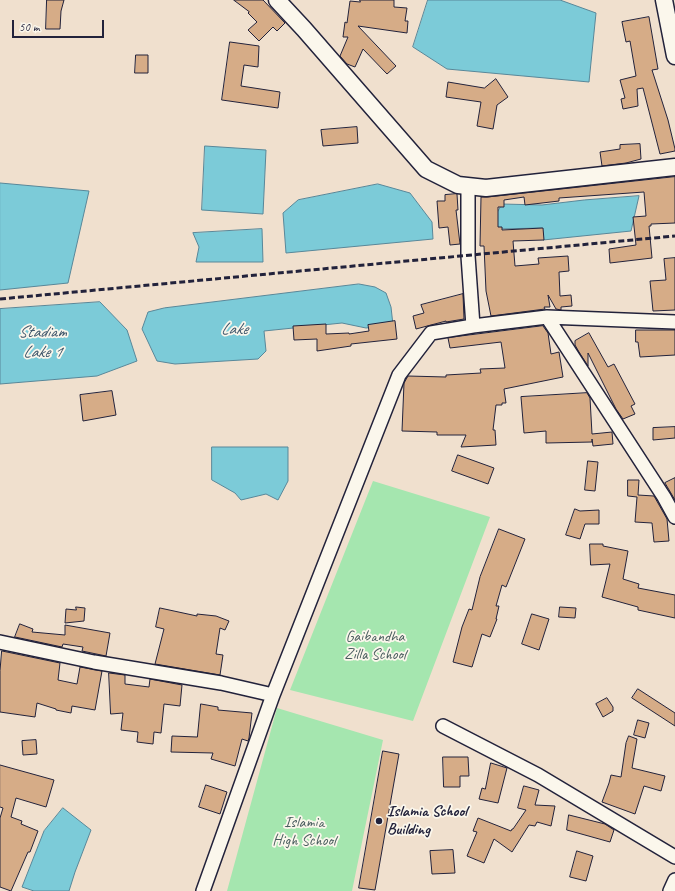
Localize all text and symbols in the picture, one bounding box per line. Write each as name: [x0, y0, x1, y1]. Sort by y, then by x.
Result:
scale bar: [14, 12, 106, 38]
text: 50 m: [19, 19, 39, 35]
water label: Lake: [221, 320, 247, 340]
water label: Stadiam Lake 1: [18, 323, 66, 363]
park label: Gaibandha Zilla School: [344, 627, 406, 665]
place label: Islamia School Building: [387, 802, 467, 840]
park label: Islamia High School: [272, 813, 336, 851]
marker: Islamia School Building: [374, 816, 384, 826]

